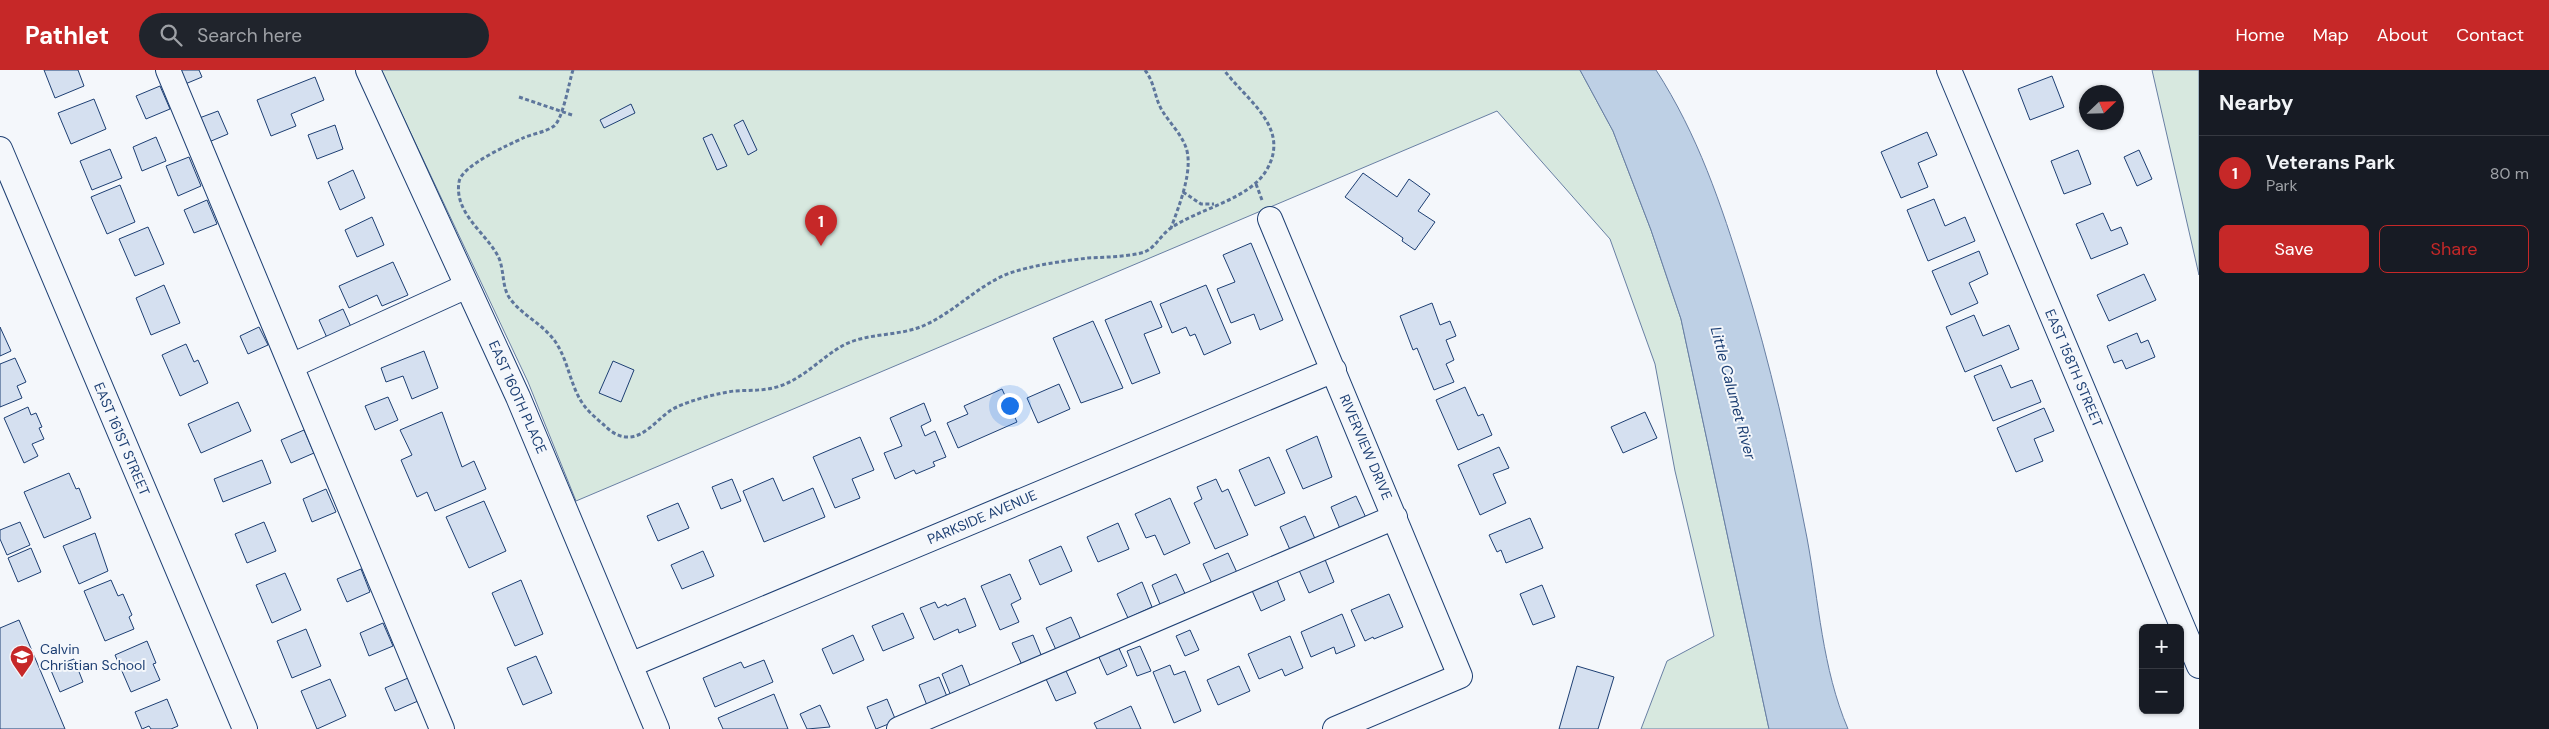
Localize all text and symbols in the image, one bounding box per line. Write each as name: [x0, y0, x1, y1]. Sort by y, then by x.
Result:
search box: [139, 13, 489, 58]
text: Pathlet: [25, 20, 109, 51]
icon: search: [157, 21, 185, 49]
text: Search here: [197, 23, 302, 48]
text: Home: [2235, 23, 2285, 47]
text: Map: [2313, 23, 2349, 47]
text: About: [2377, 23, 2428, 47]
text: Contact: [2456, 23, 2524, 47]
north arrow: [2079, 85, 2124, 130]
text: Nearby: [2219, 89, 2293, 117]
text: Veterans Park: [2266, 150, 2395, 175]
text: 1: [2232, 163, 2238, 184]
text: 80 m: [2490, 163, 2529, 184]
text: Park: [2266, 175, 2298, 196]
pin: 1: [805, 205, 837, 246]
button: Save: [2219, 225, 2369, 273]
button: Share: [2379, 225, 2529, 273]
street label: EAST 158TH STREET: [2041, 306, 2107, 430]
water label: Little Calumet River: [1706, 324, 1760, 462]
street label: EAST 160TH PLACE: [485, 338, 551, 457]
street label: EAST 161ST STREET: [90, 380, 154, 499]
street label: RIVERVIEW DRIVE: [1336, 391, 1396, 503]
your location: [997, 393, 1023, 419]
street label: PARKSIDE AVENUE: [924, 486, 1040, 548]
map controls: [2139, 624, 2184, 714]
button: +: [2139, 624, 2184, 669]
place label: Calvin Christian School: [40, 640, 145, 674]
school or university icon: Calvin Christian School: [9, 644, 35, 678]
button: −: [2139, 669, 2184, 714]

